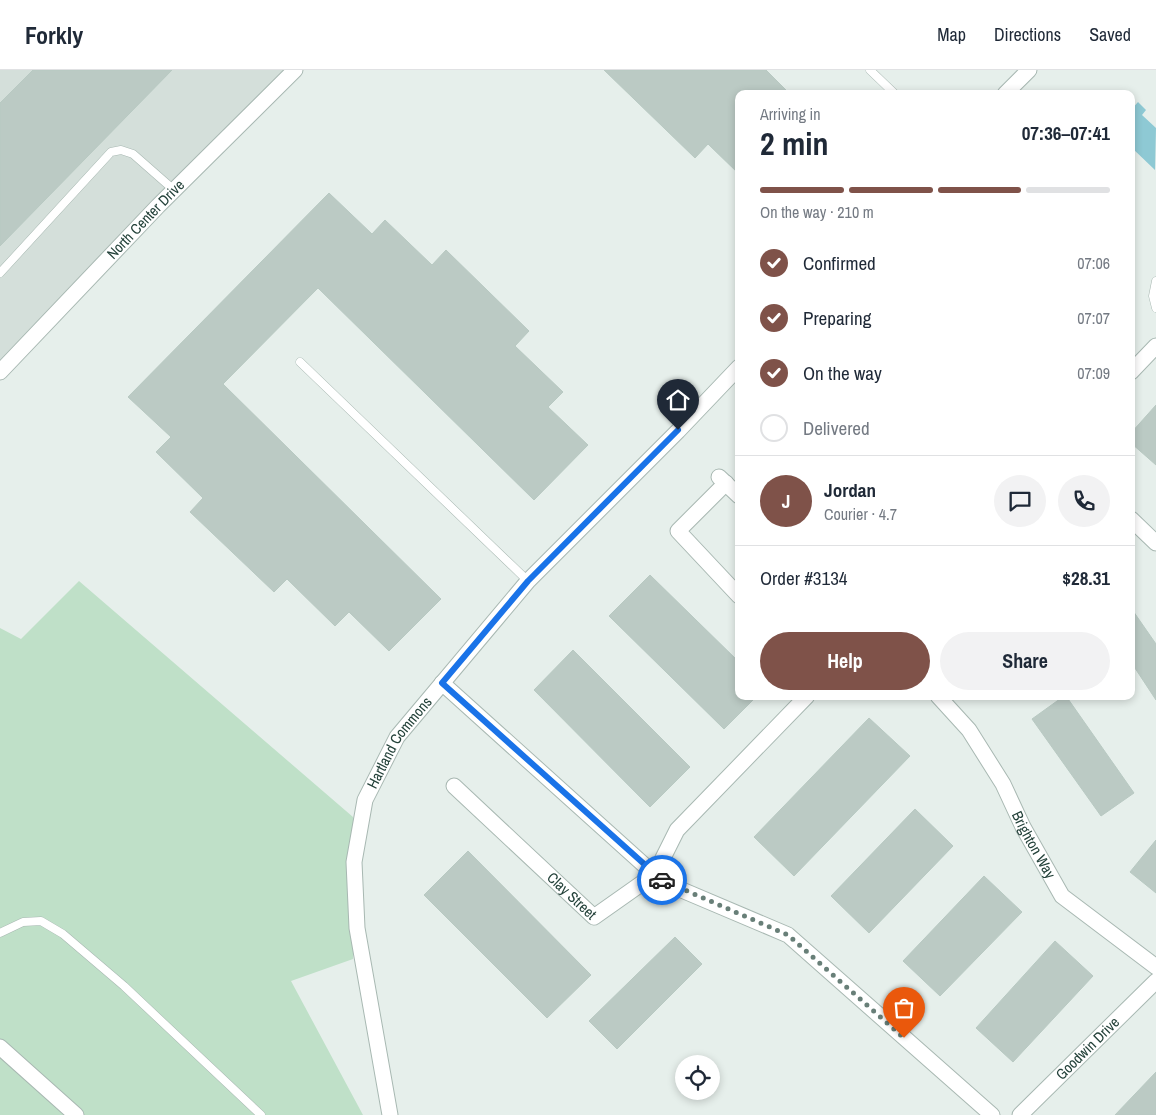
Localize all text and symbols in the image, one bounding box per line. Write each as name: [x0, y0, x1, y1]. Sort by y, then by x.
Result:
text: Forkly: [25, 19, 83, 51]
text: Map: [937, 22, 966, 47]
text: Directions: [994, 22, 1061, 47]
text: Saved: [1089, 22, 1131, 47]
text: Arriving in: [760, 103, 821, 125]
text: 07:36–07:41: [1022, 120, 1110, 146]
text: 2 min: [760, 122, 829, 165]
street label: North Center Drive: [102, 174, 189, 263]
text: On the way · 210 m: [760, 201, 874, 223]
icon: check: [760, 249, 788, 277]
text: Confirmed: [803, 250, 876, 276]
text: 07:06: [1077, 252, 1110, 274]
icon: check: [760, 304, 788, 332]
text: Preparing: [803, 305, 871, 331]
text: 07:07: [1077, 307, 1110, 329]
icon: check: [760, 359, 788, 387]
text: On the way: [803, 360, 882, 386]
text: 07:09: [1077, 362, 1110, 384]
pin: [657, 379, 699, 430]
icon: home: [664, 386, 692, 414]
text: Delivered: [803, 415, 870, 441]
button: chat: [994, 475, 1046, 527]
button: phone: [1058, 475, 1110, 527]
text: Jordan: [824, 477, 876, 503]
text: J: [782, 488, 790, 514]
text: Courier · 4.7: [824, 503, 897, 525]
text: Order #3134: [760, 565, 847, 591]
text: $28.31: [1062, 565, 1110, 591]
button: Help: [760, 632, 930, 690]
button: Share: [940, 632, 1110, 690]
street label: Hartland Commons: [362, 692, 436, 792]
street label: Brighton Way: [1007, 808, 1061, 883]
courier: [637, 855, 687, 905]
icon: car: [648, 866, 676, 894]
street label: Clay Street: [542, 867, 602, 925]
pin: [883, 987, 925, 1038]
icon: bag: [890, 994, 918, 1022]
street label: Goodwin Drive: [1051, 1012, 1124, 1084]
map controls: [675, 1055, 720, 1100]
button: locate: [675, 1055, 720, 1100]

